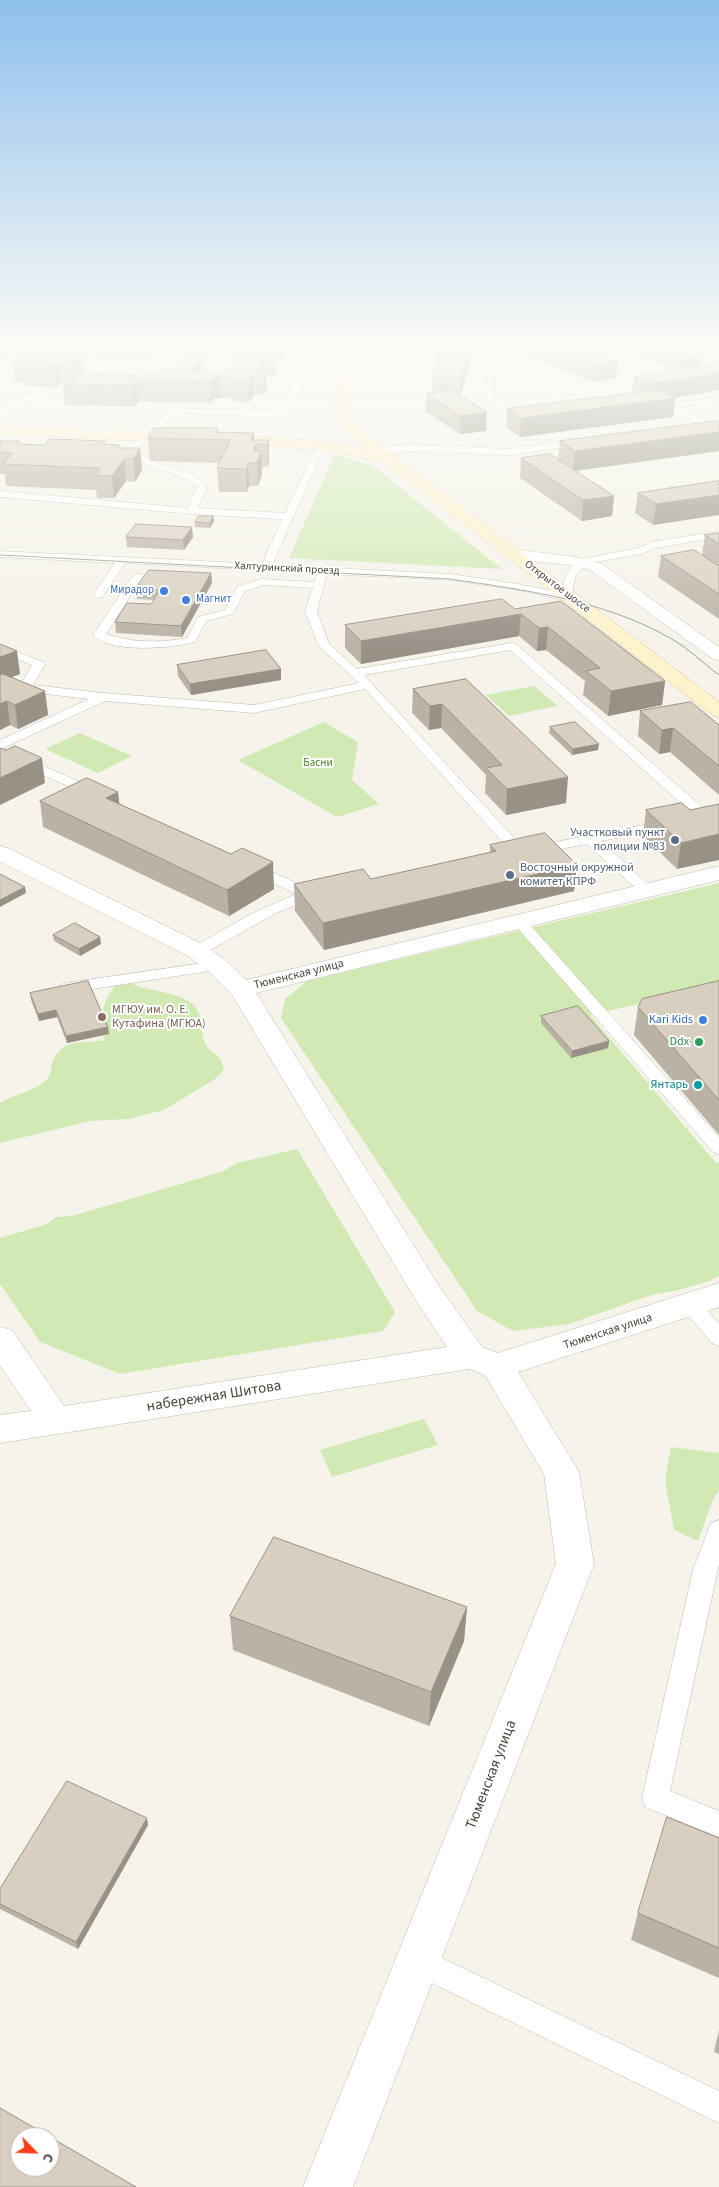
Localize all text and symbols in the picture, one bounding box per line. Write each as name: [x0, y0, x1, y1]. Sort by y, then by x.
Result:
street label: Открытое шоссе: [521, 558, 593, 616]
street label: Халтуринский проезд: [234, 560, 340, 578]
place label: Мирадор: [110, 584, 154, 598]
marker: Мирадор: [158, 585, 170, 597]
place label: Магнит: [196, 593, 232, 607]
marker: Магнит: [180, 594, 192, 606]
park label: Басни: [303, 757, 333, 771]
place label: Участковый пункт полиции №83: [570, 826, 665, 854]
marker: Участковый пункт полиции №83: [669, 834, 681, 846]
place label: Восточный окружной комитет КПРФ: [520, 861, 634, 889]
marker: Восточный окружной комитет КПРФ: [504, 869, 516, 881]
street label: Тюменская улица: [252, 957, 346, 993]
place label: МГЮУ им. О. Е. Кутафина (МГЮА): [112, 1003, 206, 1031]
marker: МГЮУ им. О. Е. Кутафина (МГЮА): [96, 1011, 108, 1023]
place label: Kari Kids: [649, 1013, 693, 1027]
marker: Kari Kids: [697, 1014, 709, 1026]
place label: Ddx: [670, 1035, 689, 1049]
marker: Ddx: [693, 1036, 705, 1048]
place label: Янтарь: [650, 1078, 688, 1092]
marker: Янтарь: [692, 1079, 704, 1091]
street label: Тюменская улица: [562, 1311, 654, 1353]
street label: набережная Шитова: [145, 1377, 283, 1417]
street label: Тюменская улица: [463, 1718, 521, 1832]
north arrow: [10, 2127, 60, 2177]
text: С: [37, 2150, 59, 2165]

